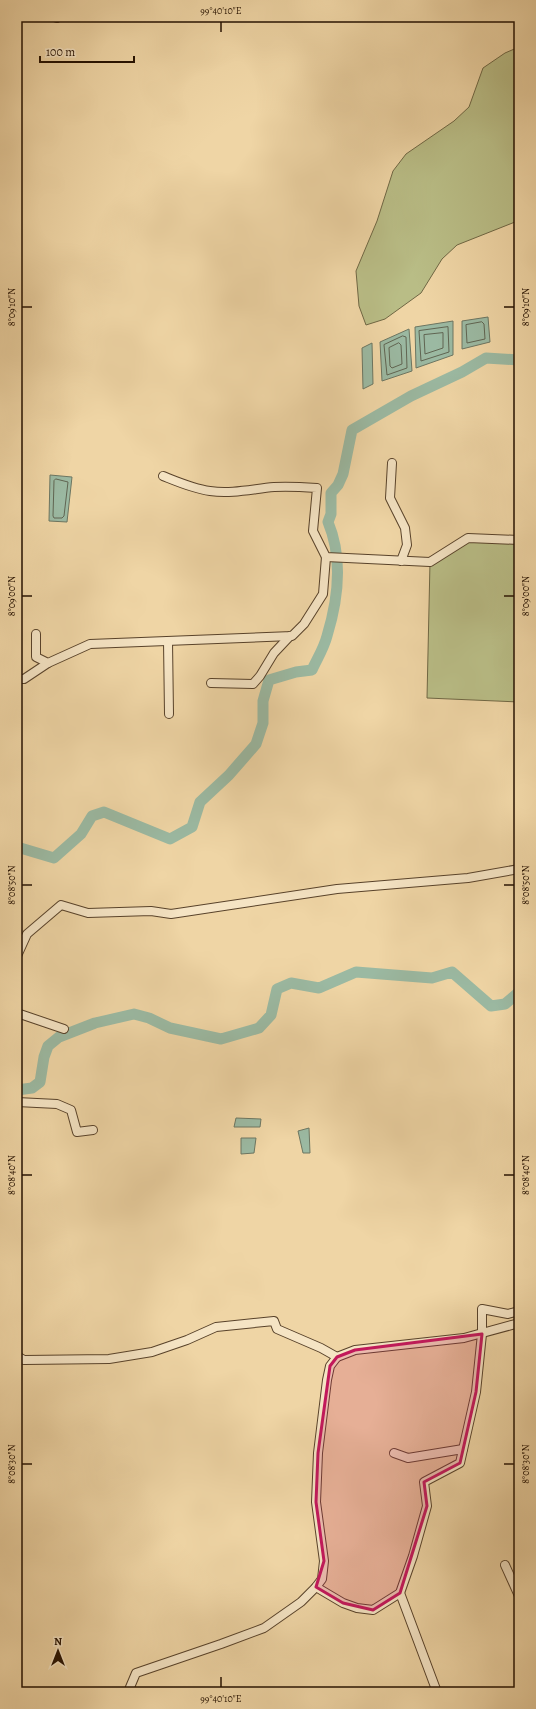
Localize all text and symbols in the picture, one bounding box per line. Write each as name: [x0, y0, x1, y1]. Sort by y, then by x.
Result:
text: 99°40'10"E: [200, 4, 242, 17]
scale bar: [40, 38, 134, 64]
text: 100 m: [46, 44, 75, 60]
text: 8°09'10"N: [5, 288, 18, 326]
text: 8°09'10"N: [519, 288, 532, 326]
text: 8°09'00"N: [5, 576, 18, 616]
text: 8°09'00"N: [519, 576, 532, 616]
text: 8°08'50"N: [5, 865, 18, 905]
text: 8°08'50"N: [519, 865, 532, 905]
text: 8°08'40"N: [5, 1155, 18, 1195]
text: 8°08'40"N: [519, 1155, 532, 1195]
text: 8°08'30"N: [5, 1444, 18, 1484]
text: 8°08'30"N: [519, 1444, 532, 1484]
north arrow: [38, 1631, 78, 1671]
text: N: [54, 1634, 62, 1649]
text: 99°40'10"E: [200, 1692, 242, 1705]

